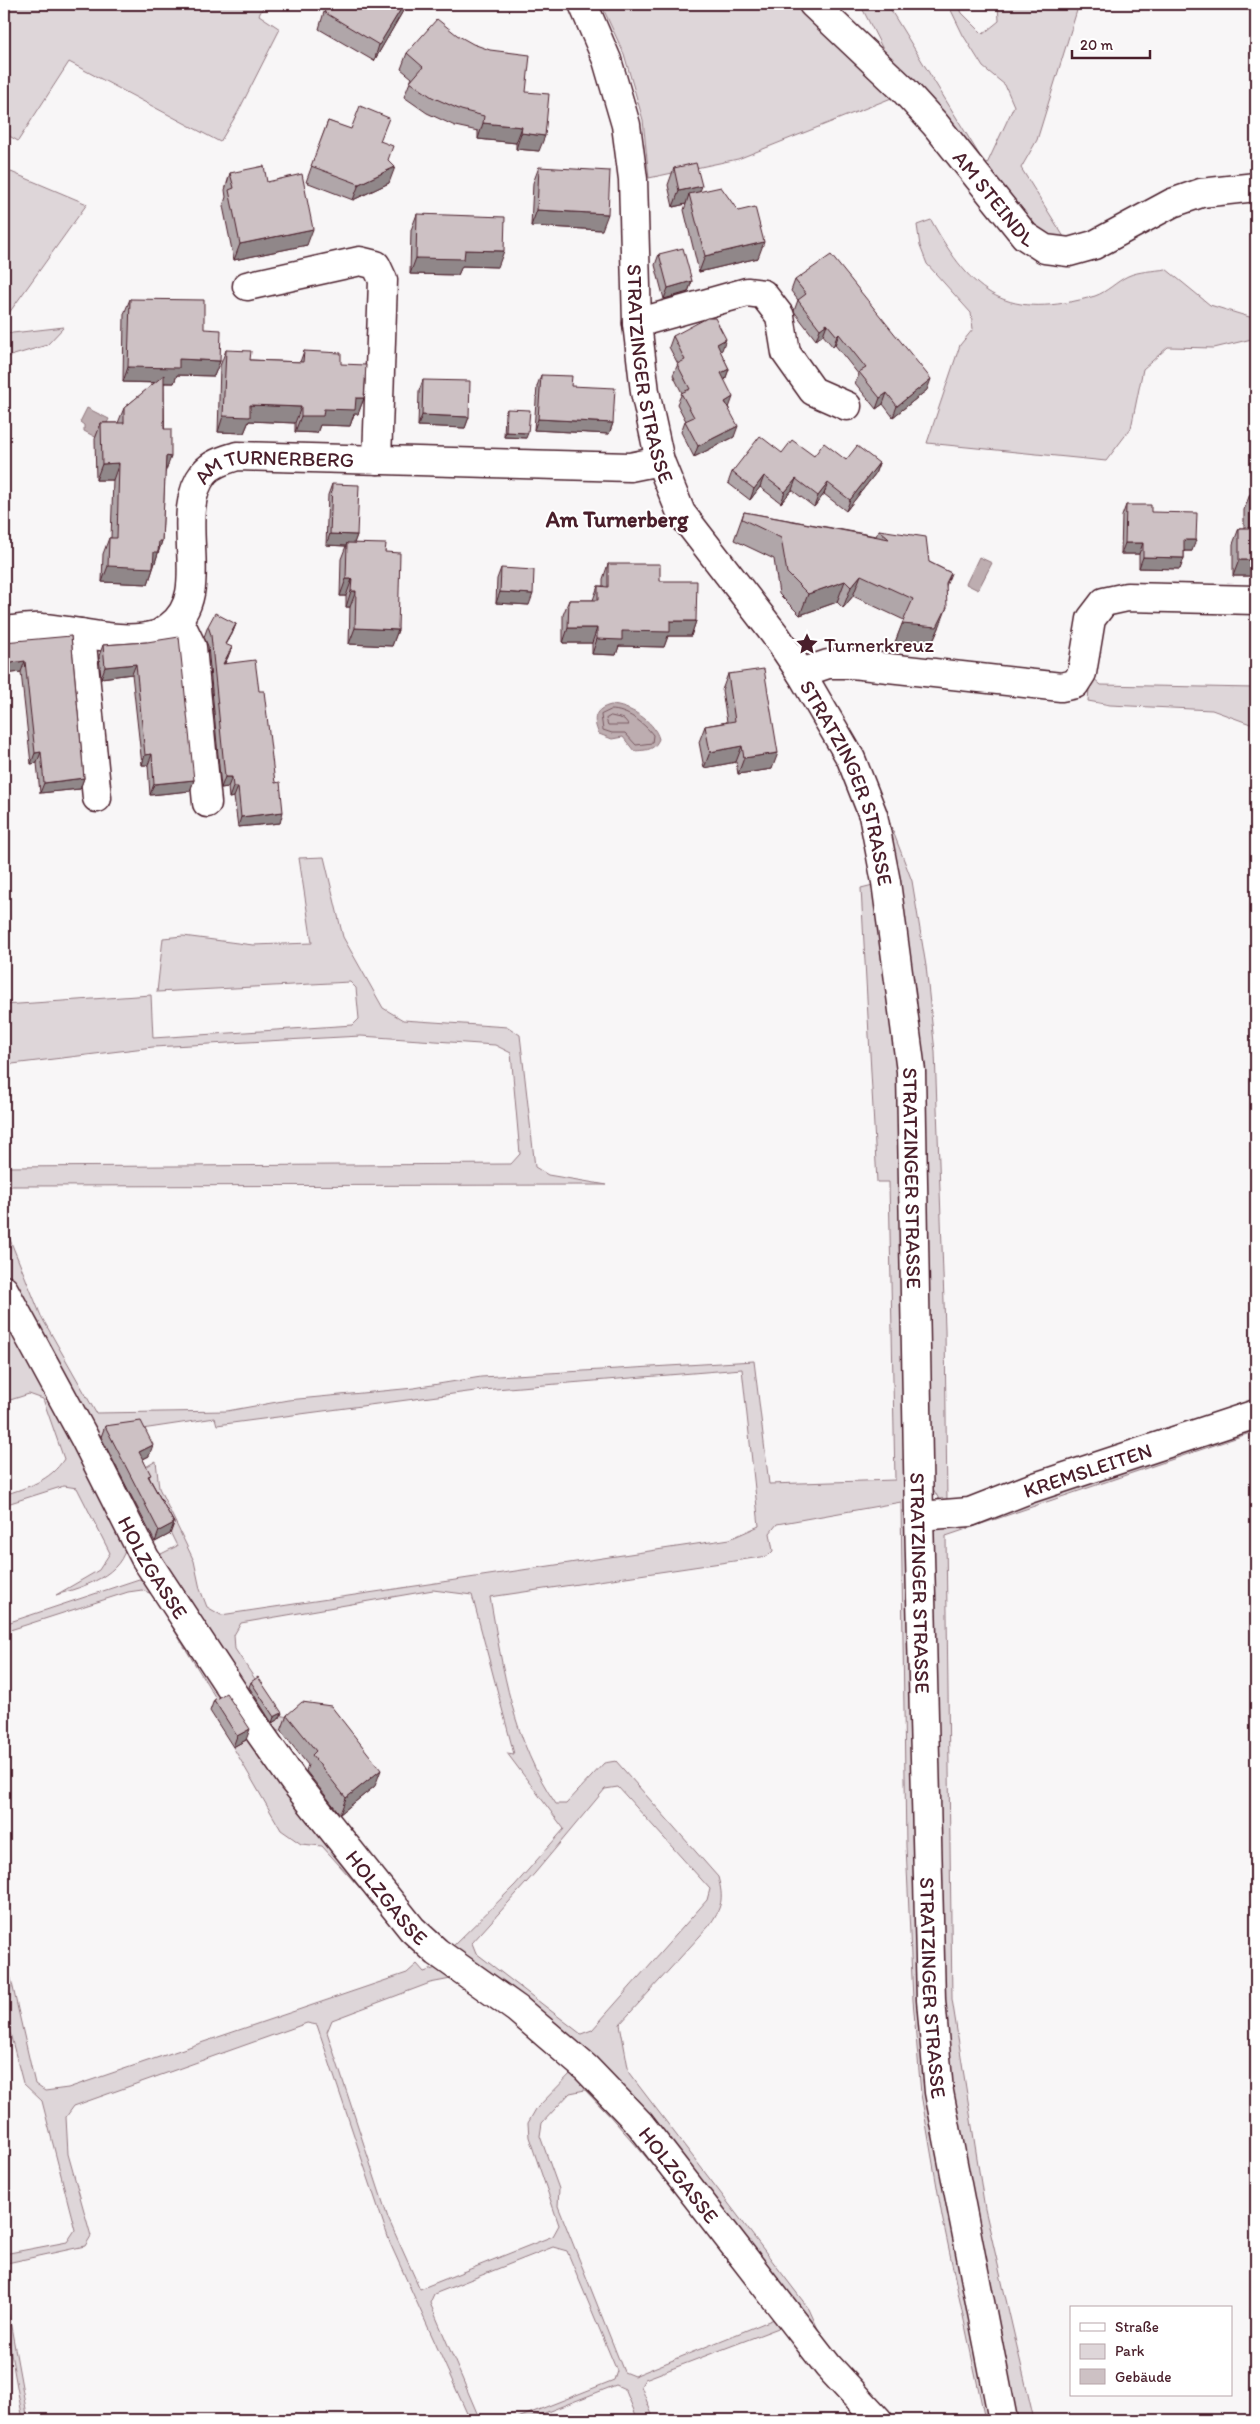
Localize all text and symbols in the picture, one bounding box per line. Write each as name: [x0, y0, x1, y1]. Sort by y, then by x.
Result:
scale bar: [1072, 28, 1150, 60]
text: 20 m: [1080, 36, 1114, 54]
street label: AM STEINDL: [948, 145, 1040, 252]
street label: STRATZINGER STRASSE: [623, 264, 680, 487]
street label: AM TURNERBERG: [188, 443, 355, 488]
district label: Am Turnerberg: [545, 506, 689, 533]
place icon: Turnerkreuz: [794, 631, 820, 657]
place label: Turnerkreuz: [824, 632, 934, 657]
street label: STRATZINGER STRASSE: [795, 675, 899, 888]
street label: STRATZINGER STRASSE: [898, 1067, 927, 1289]
street label: KREMSLEITEN: [1020, 1437, 1155, 1503]
street label: STRATZINGER STRASSE: [906, 1472, 936, 1694]
street label: HOLZGASSE: [113, 1512, 194, 1623]
street label: HOLZGASSE: [341, 1844, 433, 1950]
street label: STRATZINGER STRASSE: [915, 1877, 953, 2101]
street label: HOLZGASSE: [634, 2121, 724, 2228]
legend: [1070, 2306, 1232, 2396]
text: Straße: [1115, 2318, 1159, 2336]
text: Park: [1115, 2342, 1145, 2360]
text: Gebäude: [1115, 2368, 1172, 2386]

